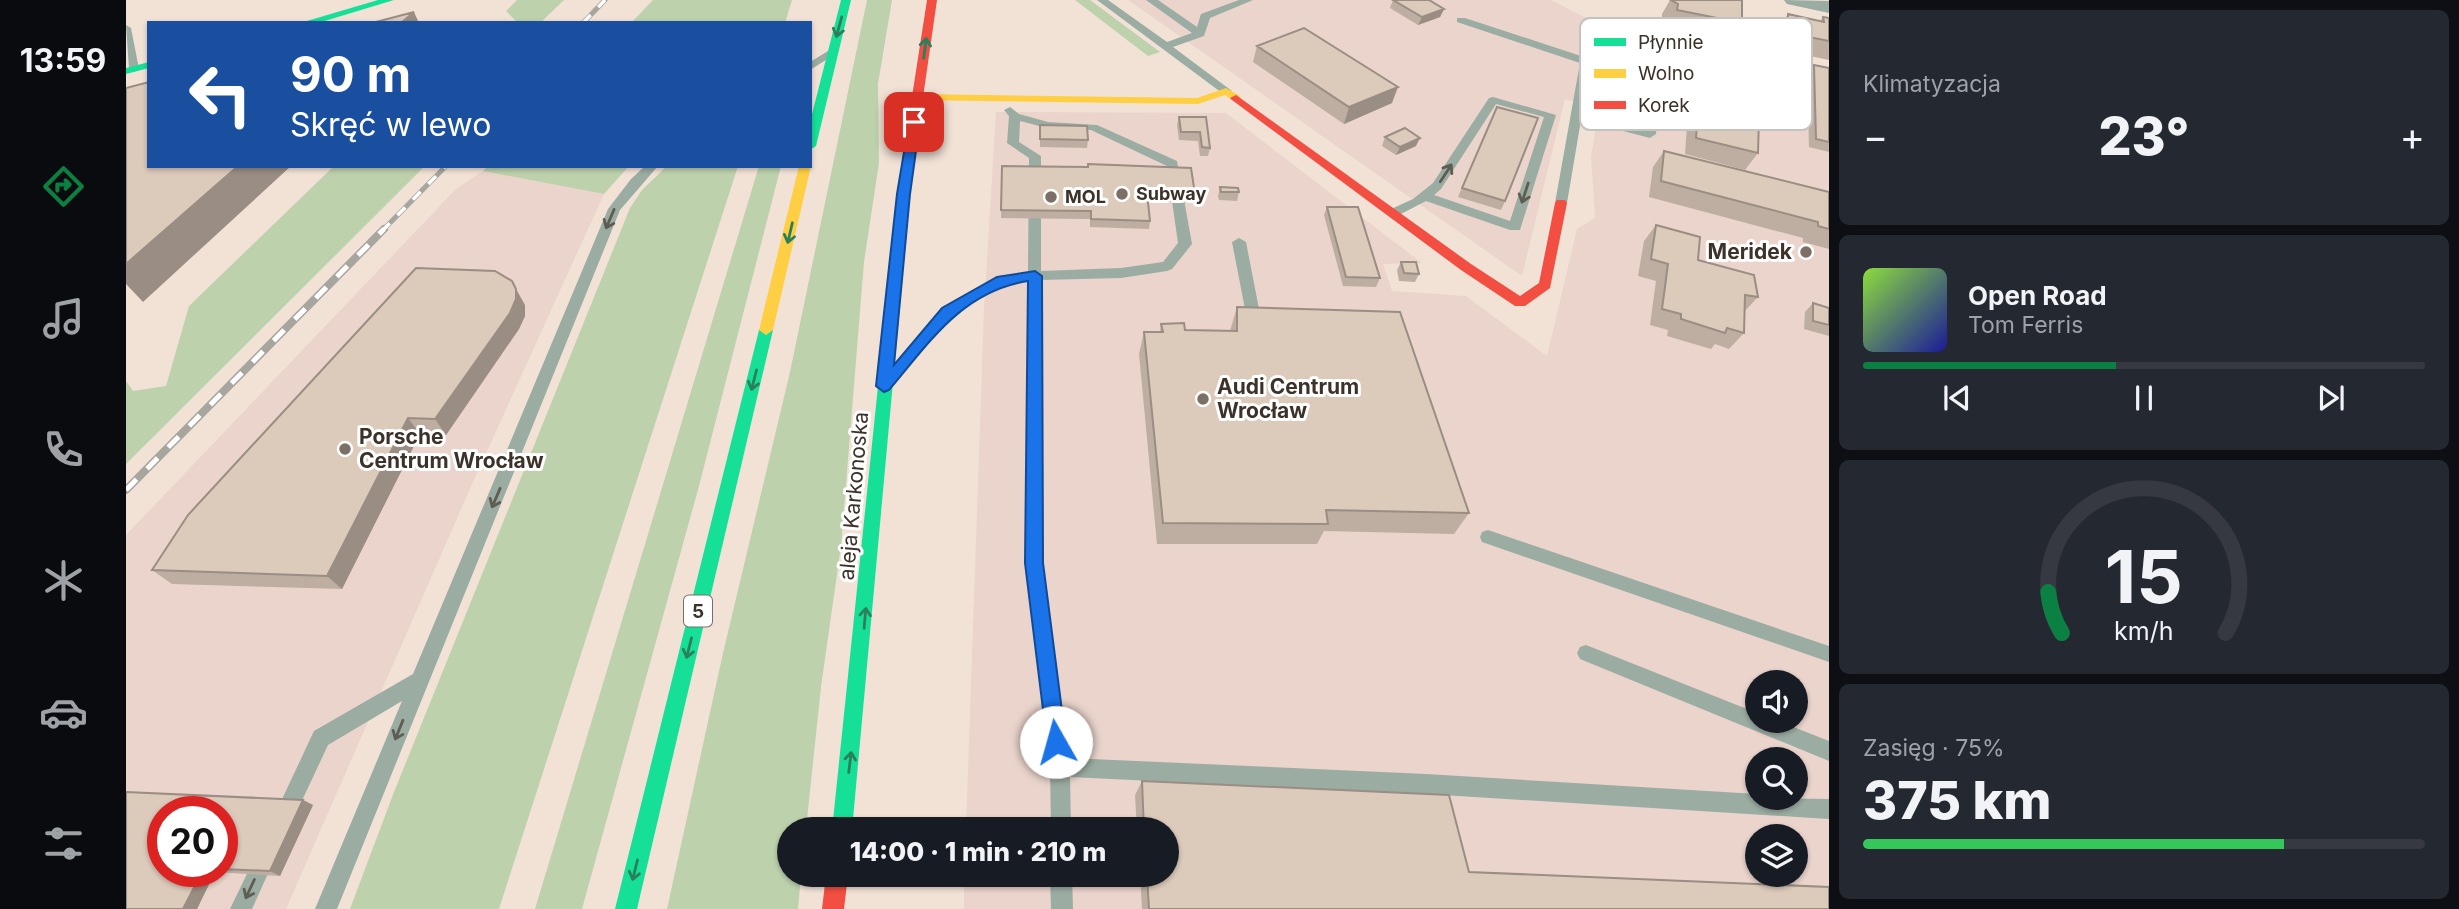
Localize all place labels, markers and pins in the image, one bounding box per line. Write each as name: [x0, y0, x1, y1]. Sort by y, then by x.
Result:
pin: [884, 92, 944, 152]
place label: Subway: [1136, 183, 1206, 204]
place label: MOL: [1065, 186, 1106, 207]
marker: Subway: [1114, 186, 1130, 202]
marker: MOL: [1043, 189, 1059, 205]
place label: Meridek: [1708, 239, 1793, 264]
marker: Meridek: [1798, 244, 1814, 260]
place label: Audi Centrum Wrocław: [1217, 374, 1359, 423]
marker: Audi Centrum Wrocław: [1195, 391, 1211, 407]
place label: Porsche Centrum Wrocław: [359, 424, 544, 473]
marker: Porsche Centrum Wrocław: [337, 441, 353, 457]

